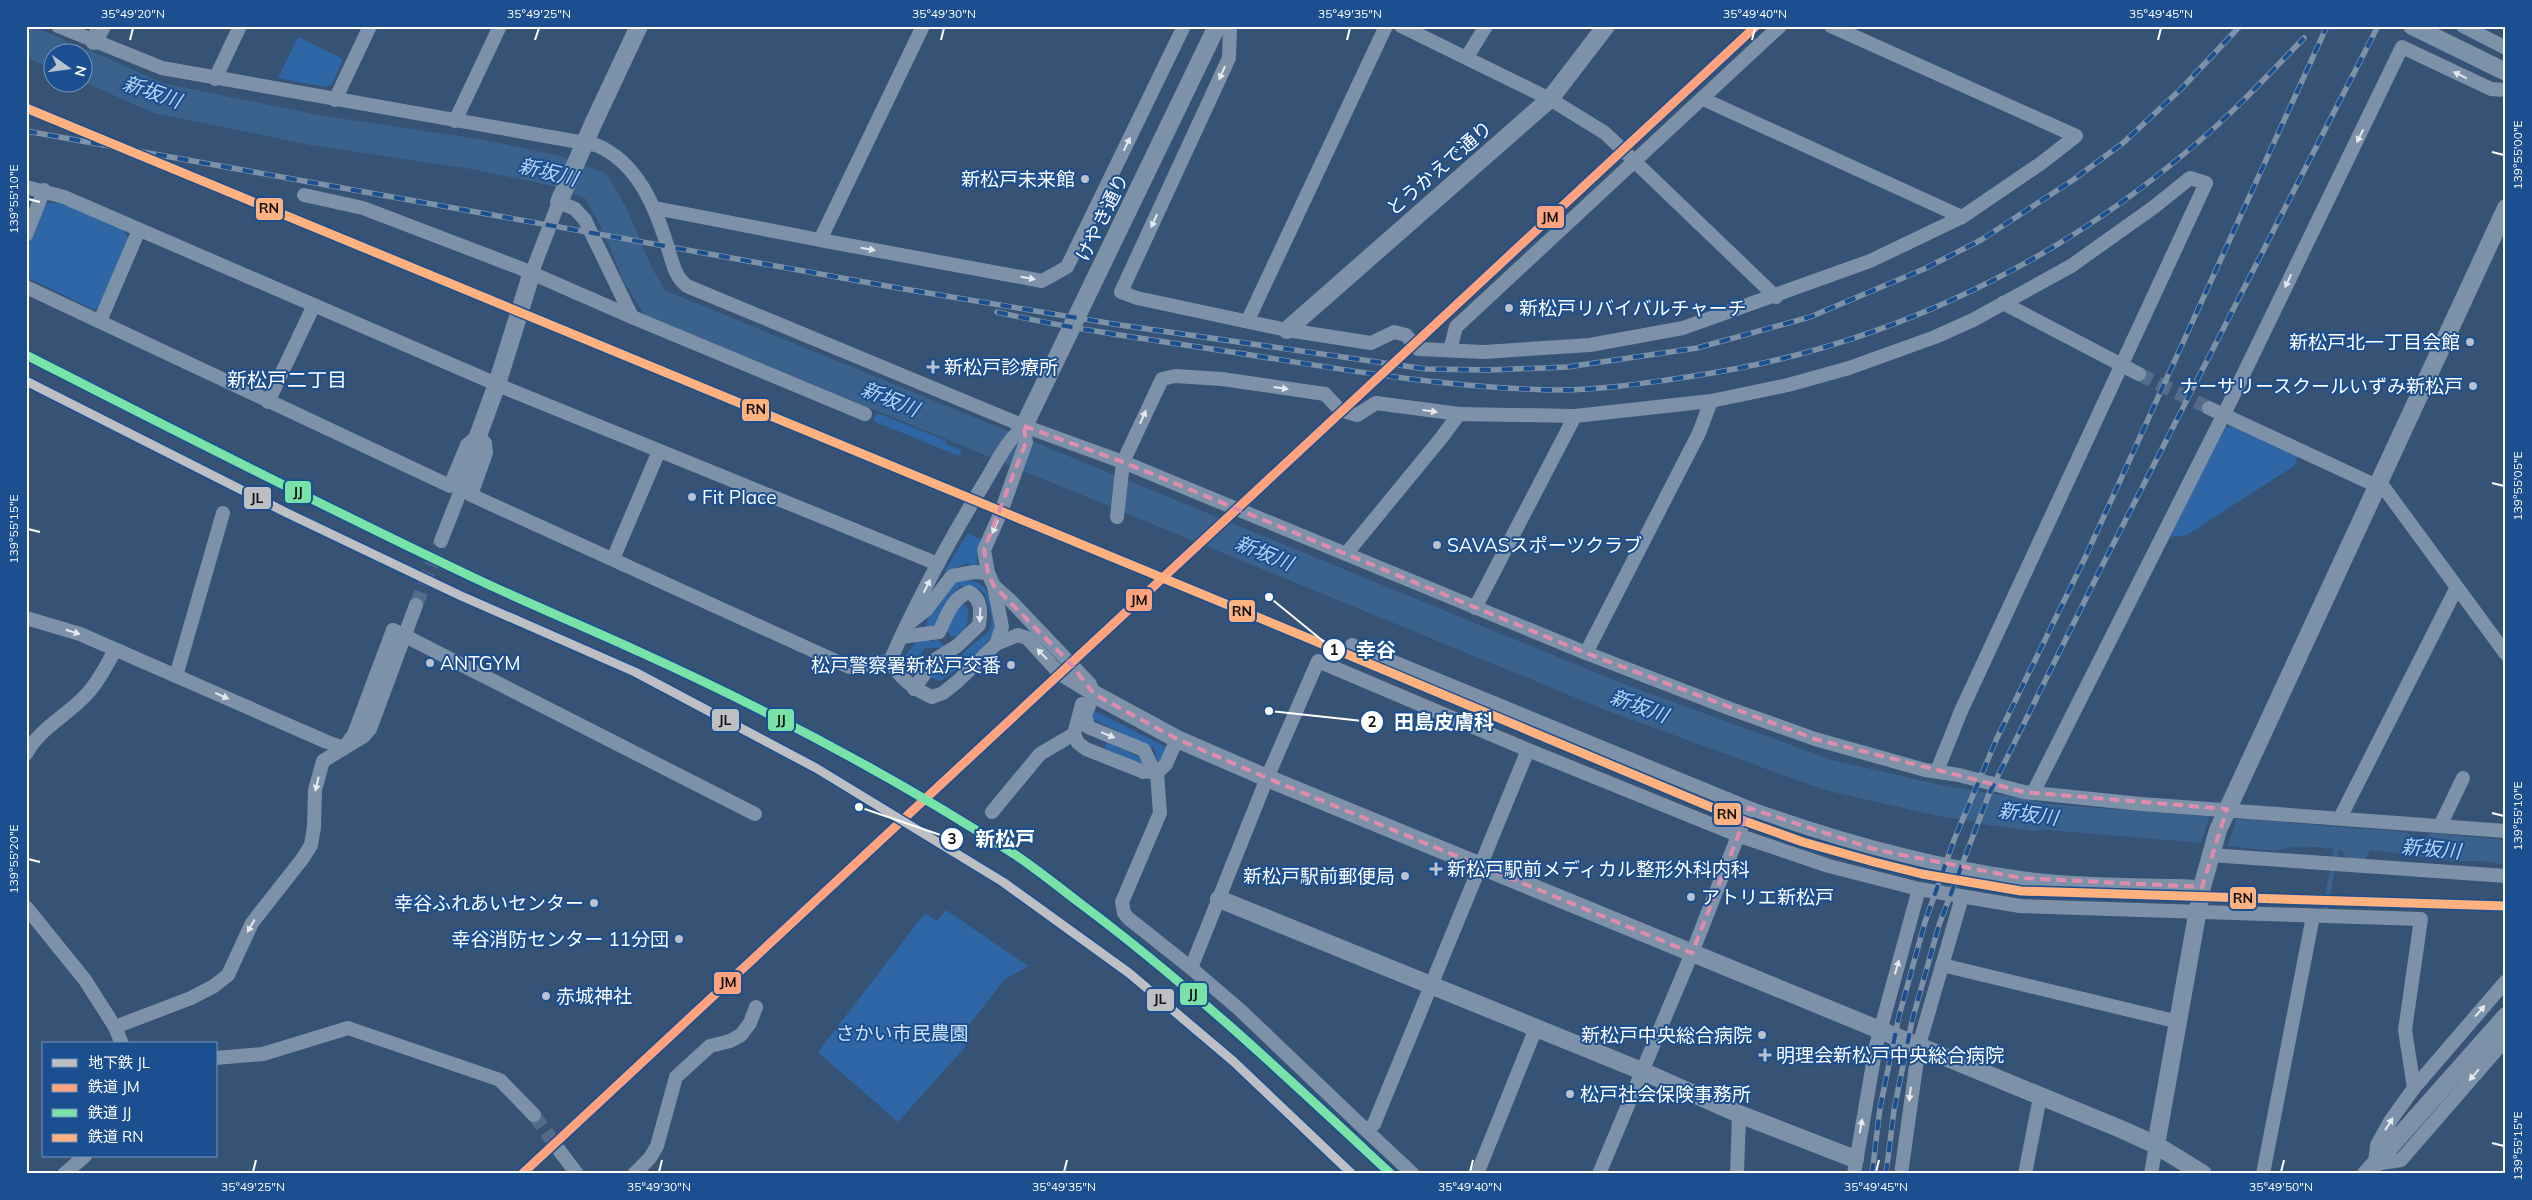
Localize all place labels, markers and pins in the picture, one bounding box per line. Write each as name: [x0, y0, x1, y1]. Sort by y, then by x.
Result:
place label: 新松戸未来館: [961, 167, 1075, 191]
marker: 新松戸未来館: [1079, 173, 1091, 185]
place label: 新松戸リバイバルチャーチ: [1519, 296, 1746, 320]
marker: 新松戸リバイバルチャーチ: [1503, 302, 1515, 314]
place label: 新松戸北一丁目会館: [2289, 330, 2460, 354]
marker: 新松戸北一丁目会館: [2464, 336, 2476, 348]
place label: 新松戸診療所: [944, 355, 1058, 379]
marker: 新松戸診療所: [926, 360, 940, 374]
place label: ナーサリースクールいずみ新松戸: [2179, 374, 2463, 398]
marker: ナーサリースクールいずみ新松戸: [2467, 380, 2479, 392]
place label: Fit Place: [702, 485, 777, 509]
marker: Fit Place: [686, 491, 698, 503]
place label: SAVASスポーツクラブ: [1447, 533, 1642, 557]
marker: SAVASスポーツクラブ: [1431, 539, 1443, 551]
callout: 幸谷: [1321, 633, 1406, 668]
place label: ANTGYM: [440, 651, 521, 675]
place label: 松戸警察署新松戸交番: [811, 653, 1001, 677]
marker: ANTGYM: [424, 657, 436, 669]
marker: 松戸警察署新松戸交番: [1005, 659, 1017, 671]
callout: 田島皮膚科: [1359, 704, 1504, 739]
callout: 新松戸: [940, 821, 1045, 856]
place label: 新松戸駅前メディカル整形外科内科: [1447, 857, 1750, 881]
marker: 新松戸駅前メディカル整形外科内科: [1429, 862, 1443, 876]
place label: 新松戸駅前郵便局: [1243, 864, 1395, 888]
marker: 新松戸駅前郵便局: [1399, 870, 1411, 882]
place label: アトリエ新松戸: [1701, 885, 1834, 909]
place label: 幸谷ふれあいセンター: [394, 891, 584, 915]
marker: アトリエ新松戸: [1685, 891, 1697, 903]
marker: 幸谷ふれあいセンター: [588, 897, 600, 909]
place label: 幸谷消防センター 11分団: [451, 927, 669, 951]
marker: 幸谷消防センター 11分団: [673, 933, 685, 945]
place label: 赤城神社: [556, 984, 632, 1008]
marker: 赤城神社: [540, 990, 552, 1002]
place label: 新松戸中央総合病院: [1581, 1023, 1752, 1047]
marker: 新松戸中央総合病院: [1756, 1029, 1768, 1041]
place label: 明理会新松戸中央総合病院: [1776, 1043, 2004, 1067]
marker: 明理会新松戸中央総合病院: [1758, 1048, 1772, 1062]
place label: 松戸社会保険事務所: [1580, 1082, 1751, 1106]
marker: 松戸社会保険事務所: [1564, 1088, 1576, 1100]

